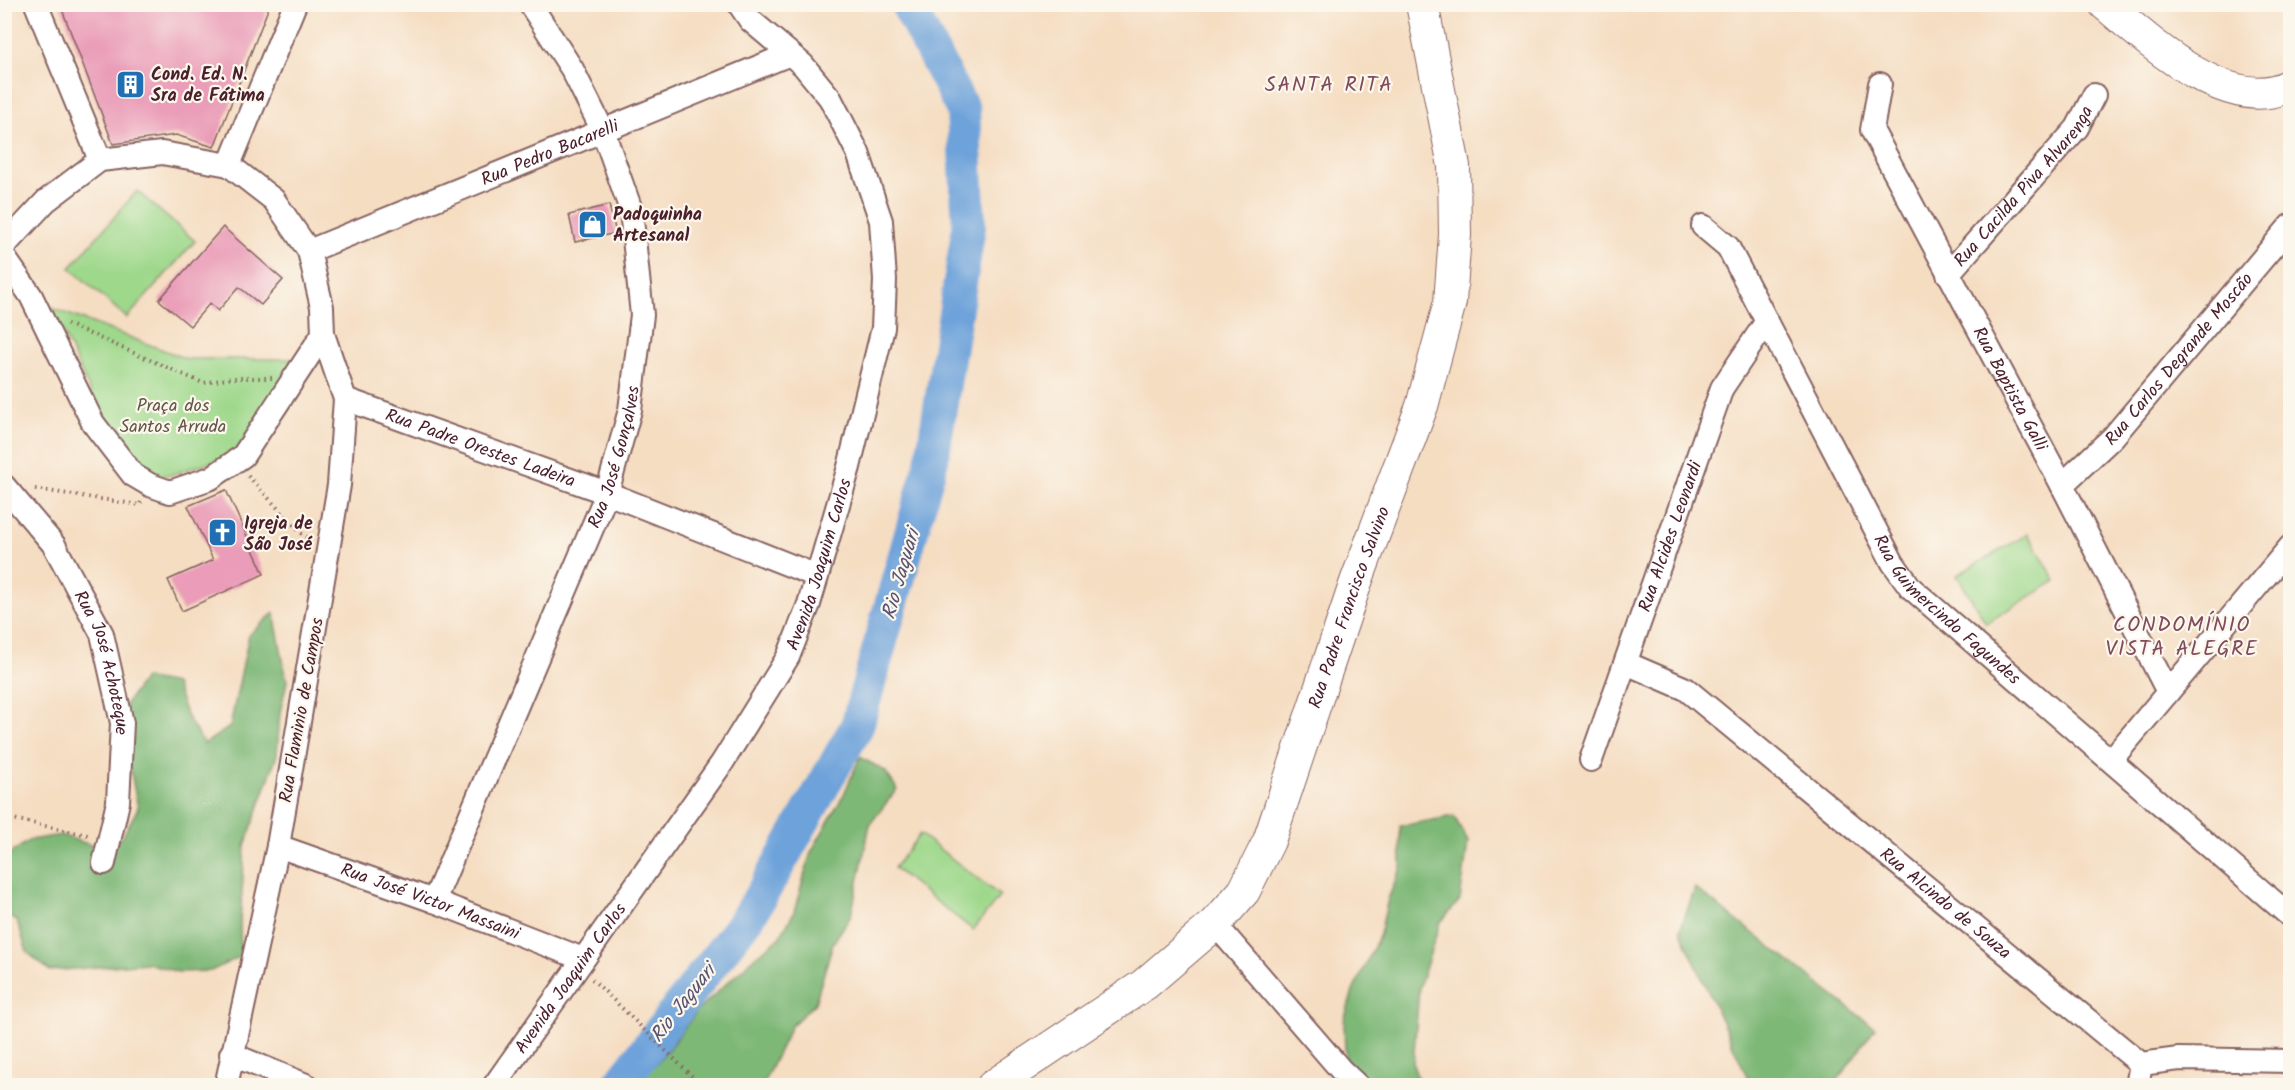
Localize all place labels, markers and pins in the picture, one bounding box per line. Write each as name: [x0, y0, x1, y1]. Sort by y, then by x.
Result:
place label: Cond. Ed. N. Sra de Fátima: [151, 61, 265, 111]
building icon: Cond. Ed. N. Sra de Fátima: [114, 68, 146, 100]
place label: Padoquinha Artesanal: [613, 201, 702, 251]
shop icon: Padoquinha Artesanal: [576, 208, 608, 240]
place label: Igreja de São José: [244, 510, 313, 560]
church icon: Igreja de São José: [207, 517, 239, 549]

